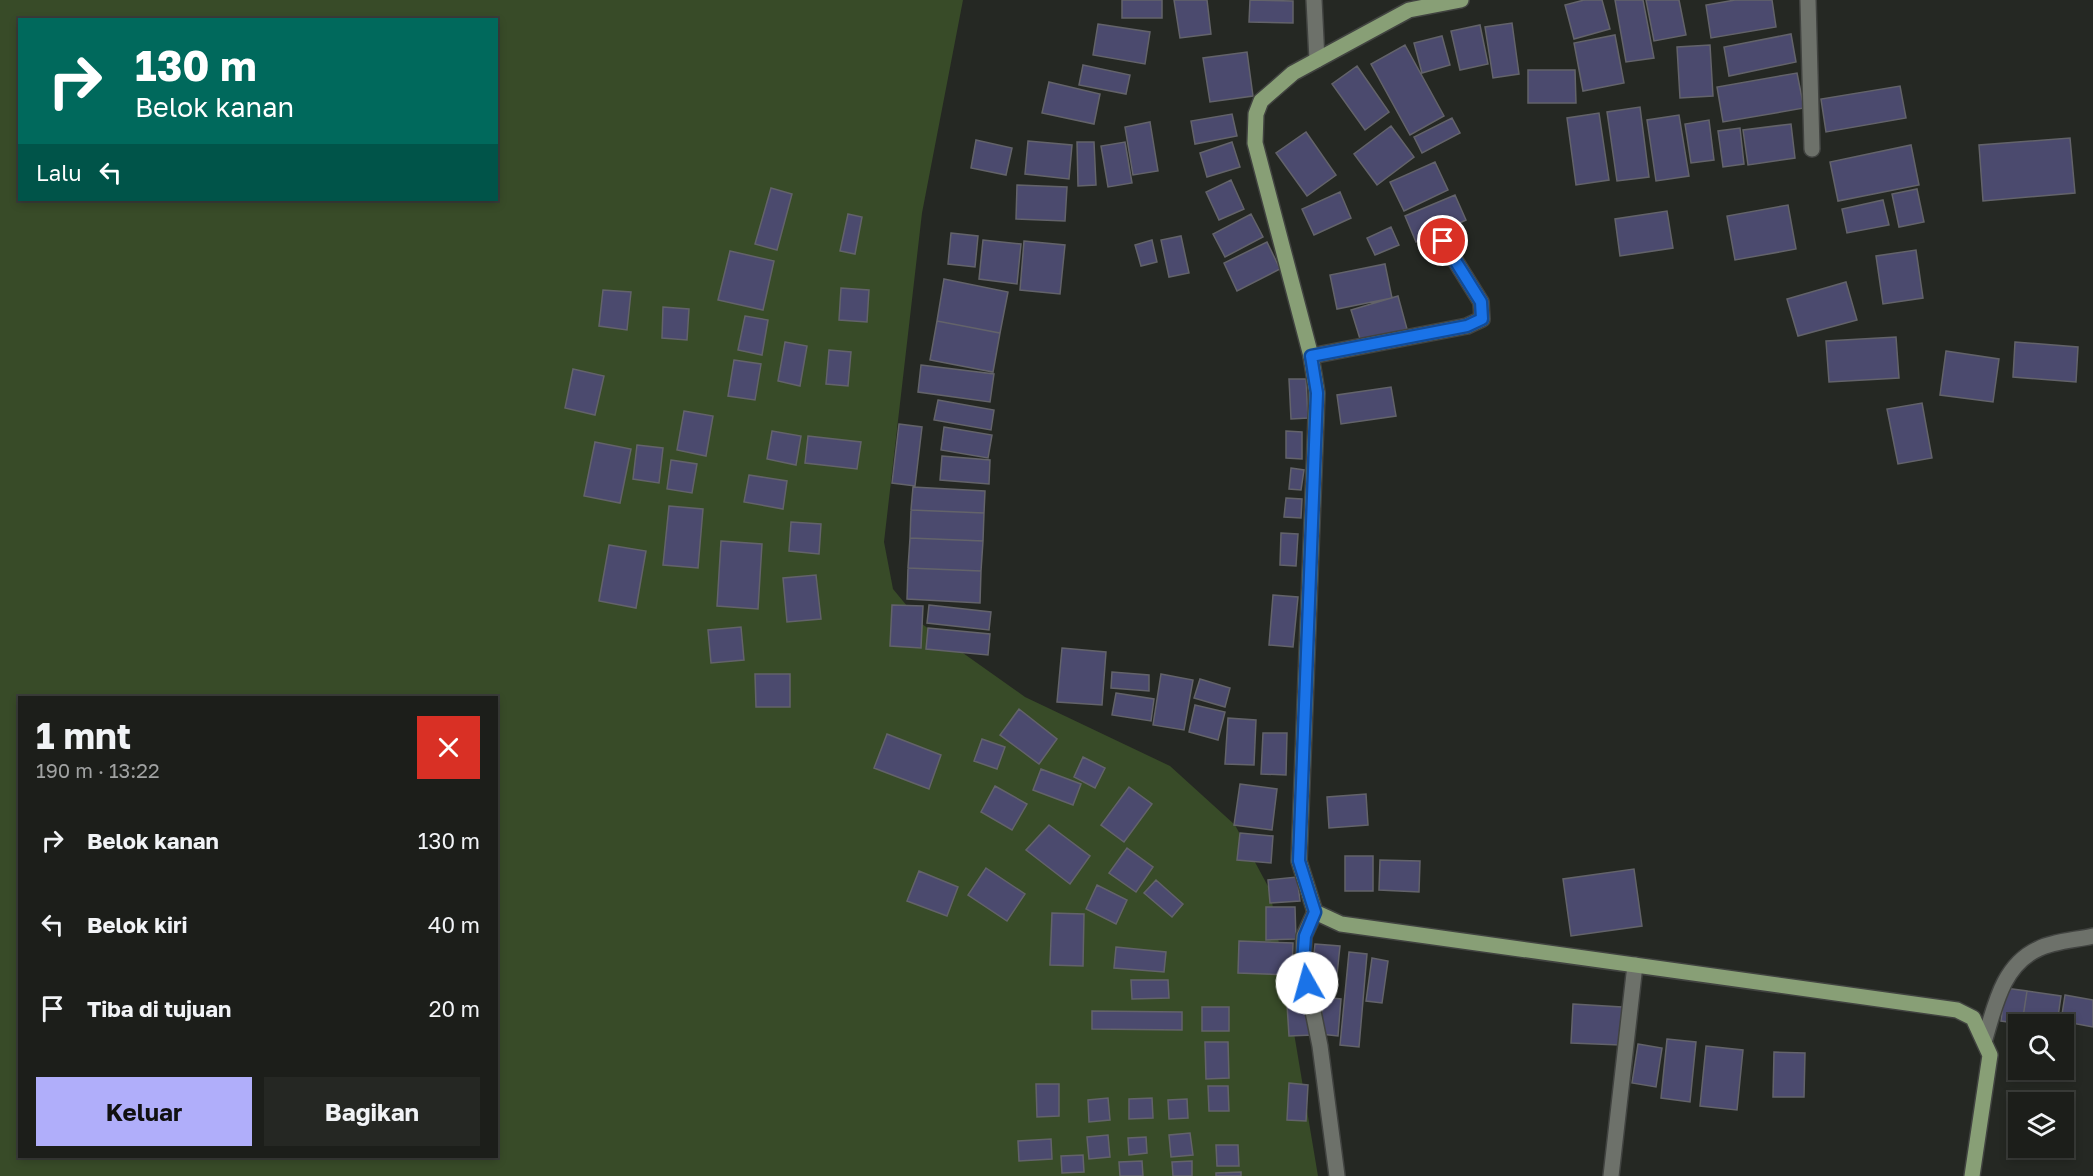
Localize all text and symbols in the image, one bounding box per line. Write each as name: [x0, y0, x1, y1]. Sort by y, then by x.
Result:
text: 130 m: [135, 40, 257, 90]
icon: right: [36, 42, 114, 120]
text: Belok kanan: [135, 91, 294, 123]
icon: left: [94, 156, 127, 189]
text: Lalu: [36, 159, 82, 186]
pin: [1417, 215, 1468, 266]
icon: arrive: [1426, 224, 1459, 257]
text: 1 mnt: [36, 714, 131, 757]
button: close: [417, 716, 480, 779]
text: 190 m · 13:22: [36, 758, 160, 782]
icon: right: [36, 824, 69, 857]
text: Belok kanan: [87, 827, 219, 854]
text: 130 m: [418, 827, 480, 854]
icon: left: [36, 908, 69, 941]
text: Belok kiri: [87, 911, 188, 938]
text: 40 m: [428, 911, 480, 938]
position arrow: [1275, 951, 1339, 1015]
icon: arrive: [36, 992, 69, 1025]
text: Tiba di tujuan: [87, 995, 231, 1022]
text: 20 m: [429, 995, 480, 1022]
map controls: [2008, 1014, 2074, 1158]
button: search: [2008, 1014, 2074, 1080]
button: Keluar: [36, 1077, 252, 1146]
button: Bagikan: [264, 1077, 480, 1146]
button: layers: [2008, 1092, 2074, 1158]

